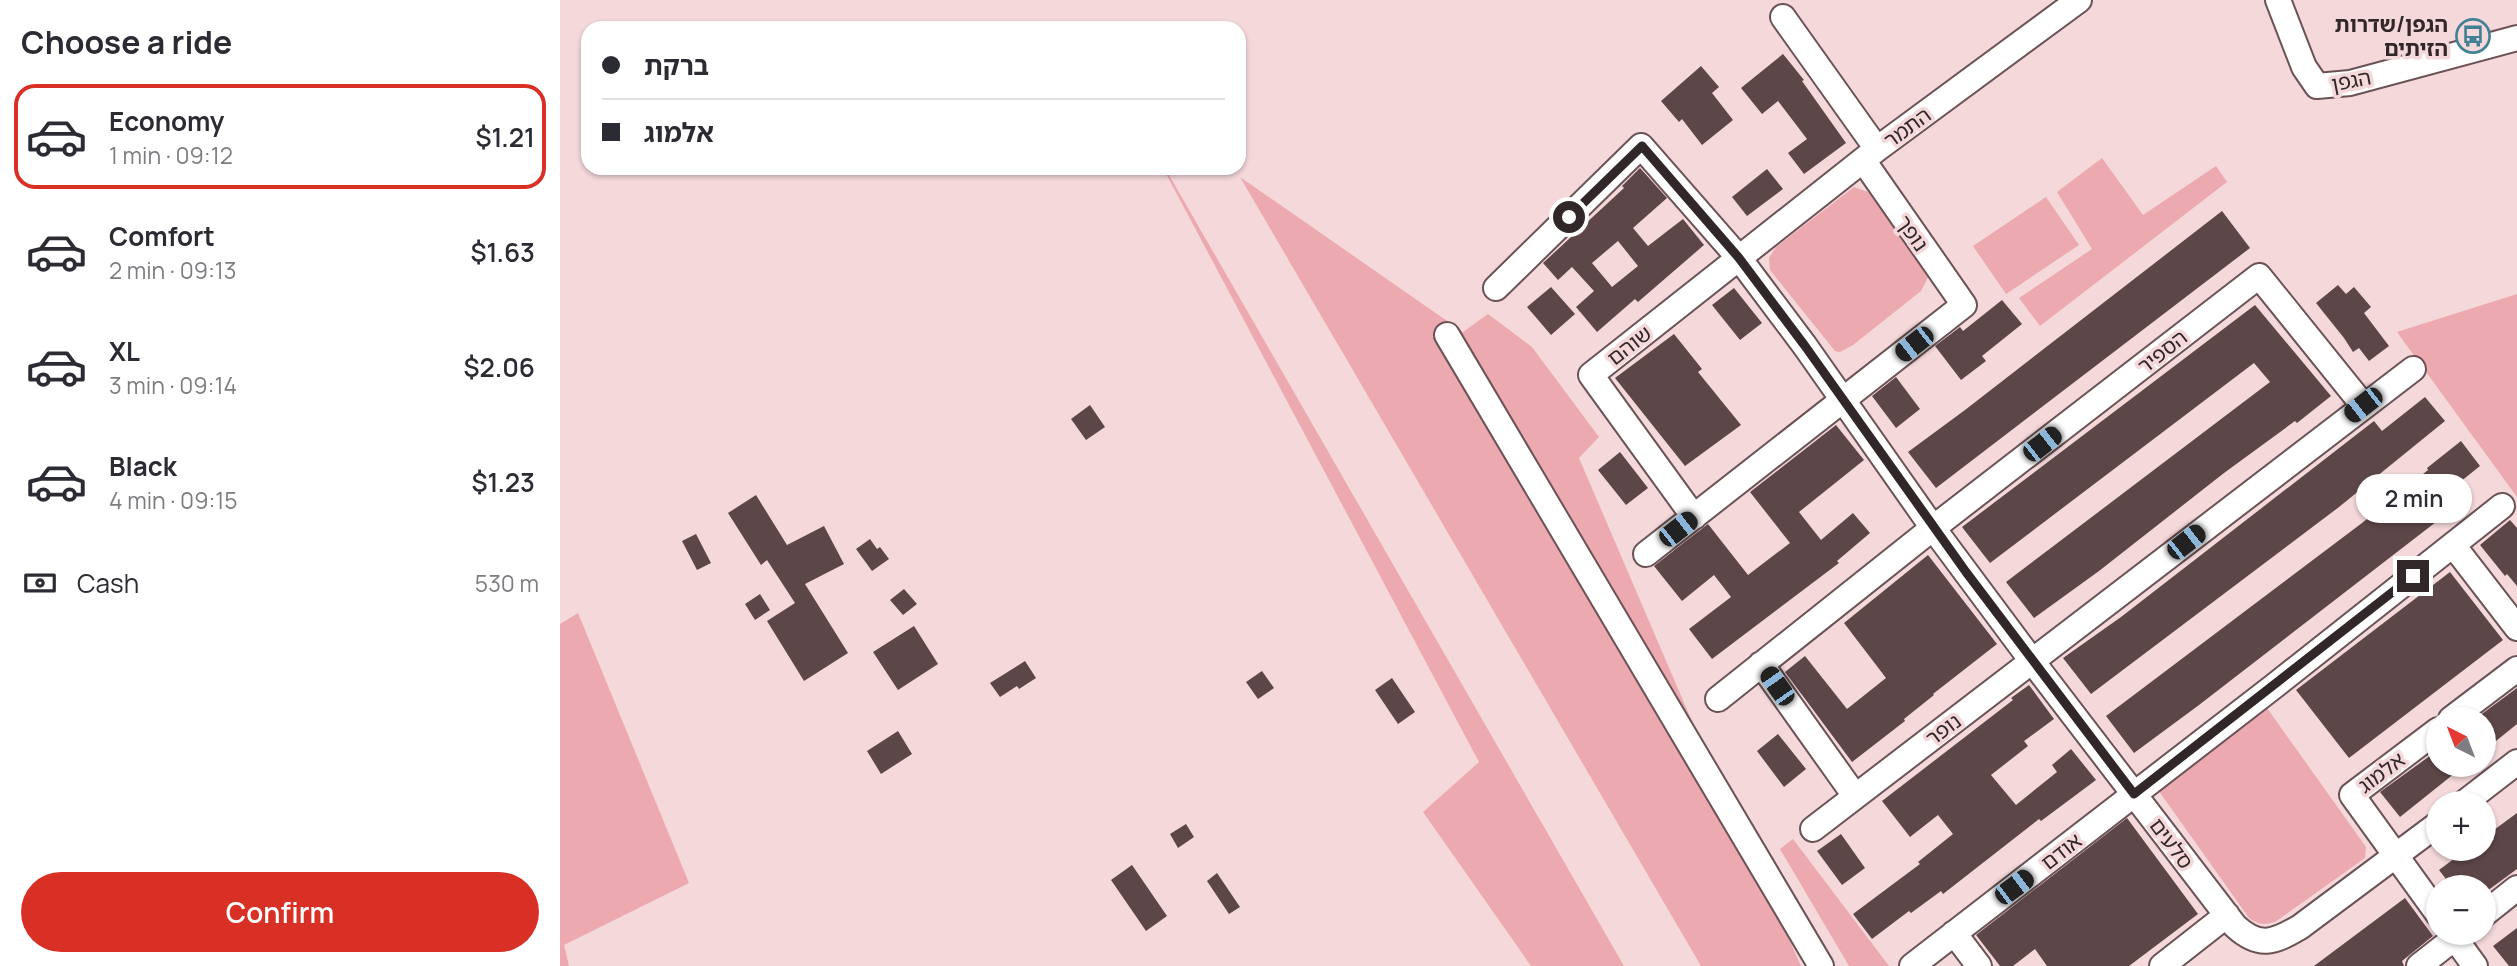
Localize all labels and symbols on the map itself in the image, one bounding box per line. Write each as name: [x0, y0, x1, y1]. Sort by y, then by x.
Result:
place label: הגפן/שדרות הזיתים: [2335, 10, 2448, 62]
bus stop icon: הגפן/שדרות הזיתים: [2454, 17, 2492, 55]
street label: הגפן: [2329, 62, 2373, 98]
street label: התמר: [1878, 100, 1936, 154]
route start: [1553, 201, 1585, 233]
street label: נופך: [1891, 209, 1935, 257]
street label: שוהם: [1601, 319, 1657, 371]
car: [1891, 323, 1938, 365]
street label: הספיר: [2131, 323, 2193, 379]
car: [2340, 384, 2387, 426]
car: [2019, 423, 2066, 465]
callout: 2 min: [2355, 475, 2471, 524]
car: [1655, 508, 1702, 550]
car: [2163, 521, 2210, 563]
route end: [2397, 560, 2429, 592]
car: [1757, 663, 1798, 709]
street label: נופר: [1920, 707, 1966, 751]
north arrow: [2426, 707, 2496, 777]
street label: אלמוג: [2352, 745, 2410, 799]
street label: סלעים: [2144, 812, 2200, 874]
street label: אודם: [2035, 826, 2087, 876]
car: [1991, 866, 2038, 908]

